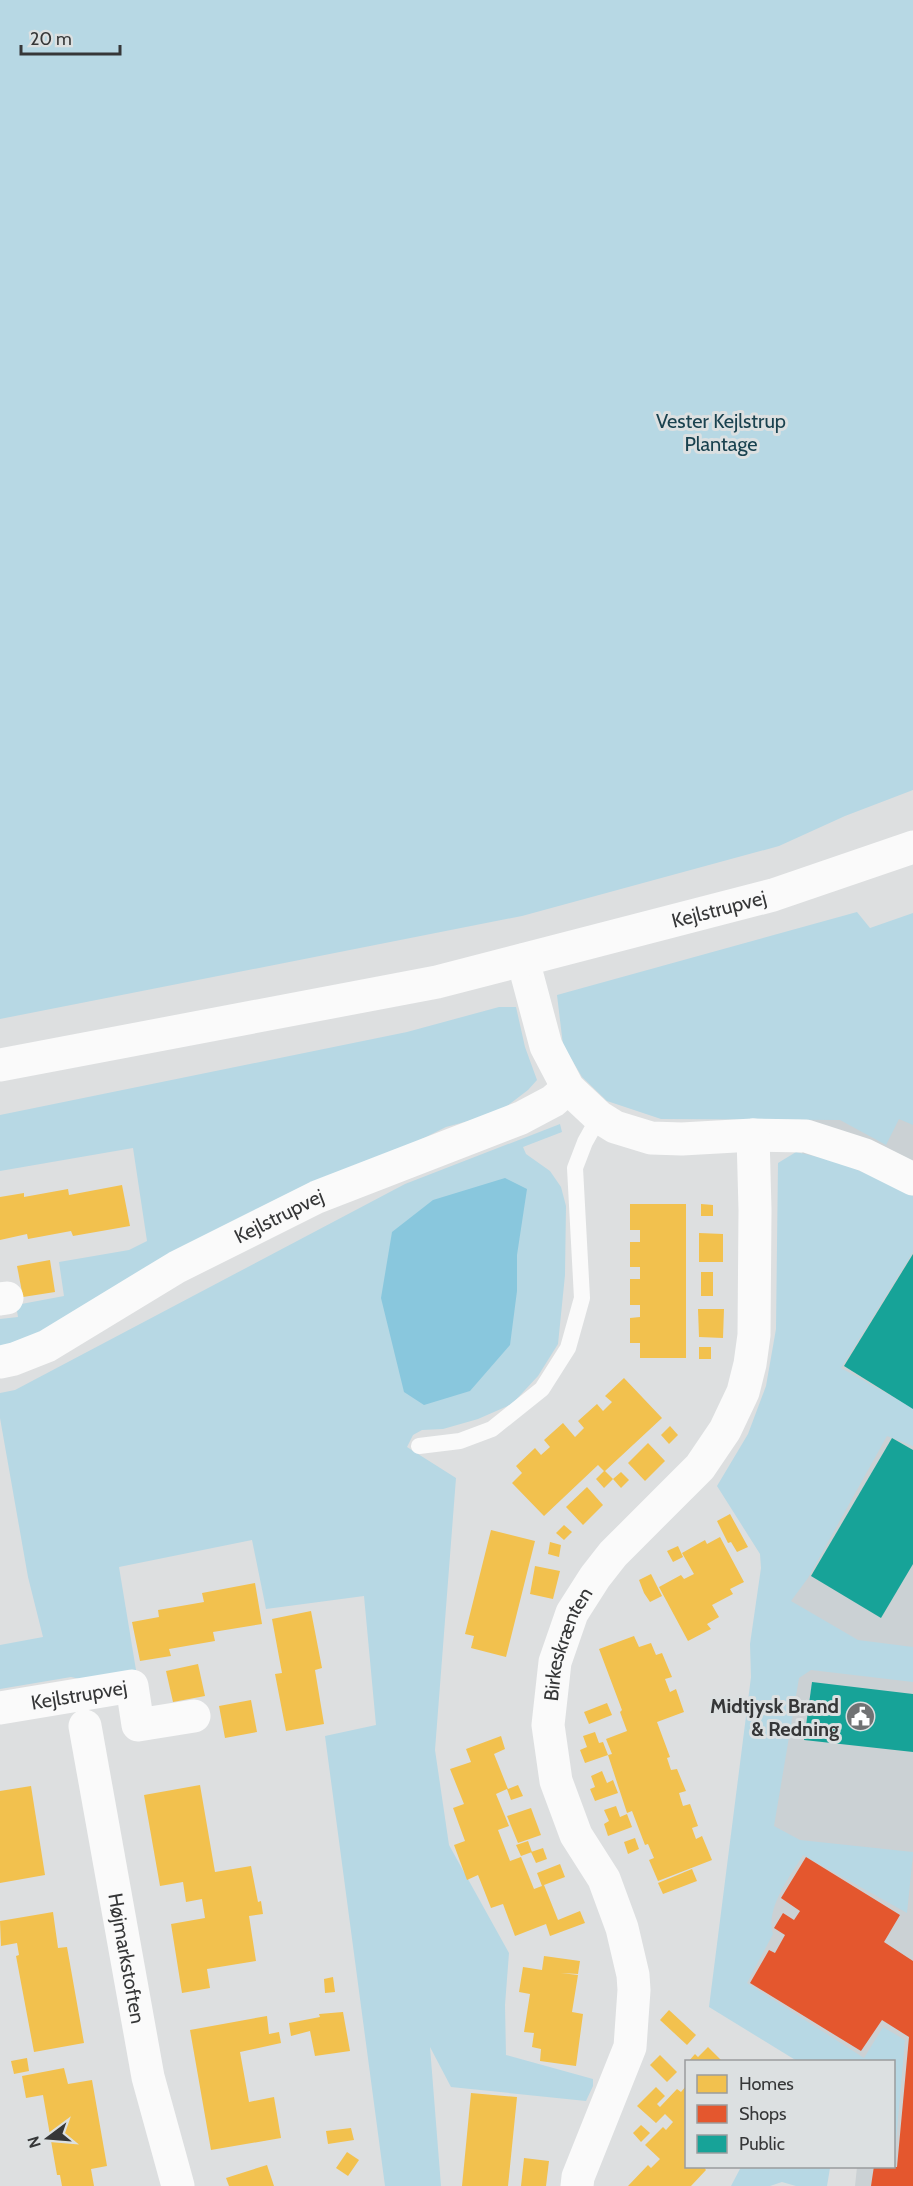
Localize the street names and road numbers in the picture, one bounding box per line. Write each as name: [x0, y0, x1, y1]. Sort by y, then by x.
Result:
street label: Kejlstrupvej: [669, 885, 769, 933]
street label: Kejlstrupvej: [230, 1184, 327, 1248]
street label: Birkeskrænten: [539, 1583, 597, 1702]
street label: Kejlstrupvej: [29, 1675, 129, 1715]
street label: Højmarkstoften: [103, 1891, 150, 2025]

